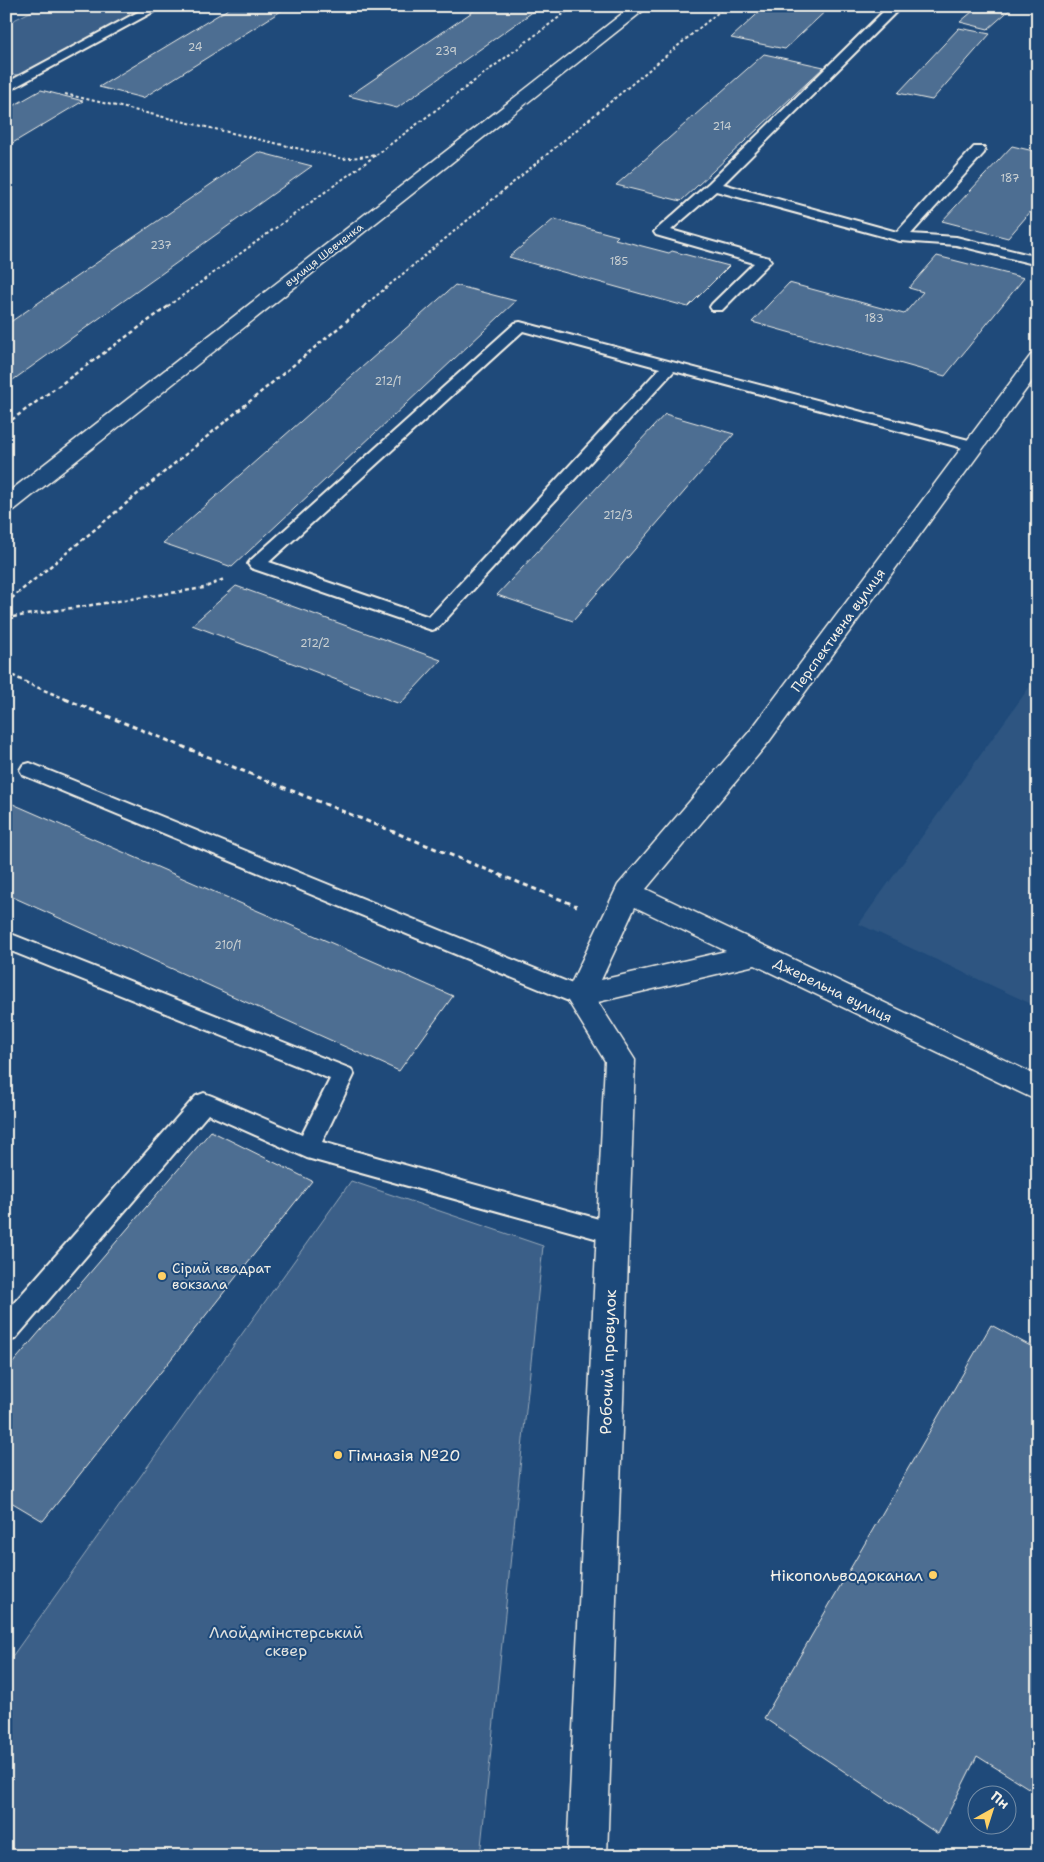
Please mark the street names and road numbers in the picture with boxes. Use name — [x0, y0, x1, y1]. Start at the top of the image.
street label: вулиця Шевченка — [282, 220, 366, 290]
street label: Перспективна вулиця — [787, 564, 889, 696]
street label: Джерельна вулиця — [771, 953, 895, 1027]
street label: Робочий провулок — [595, 1289, 621, 1435]

